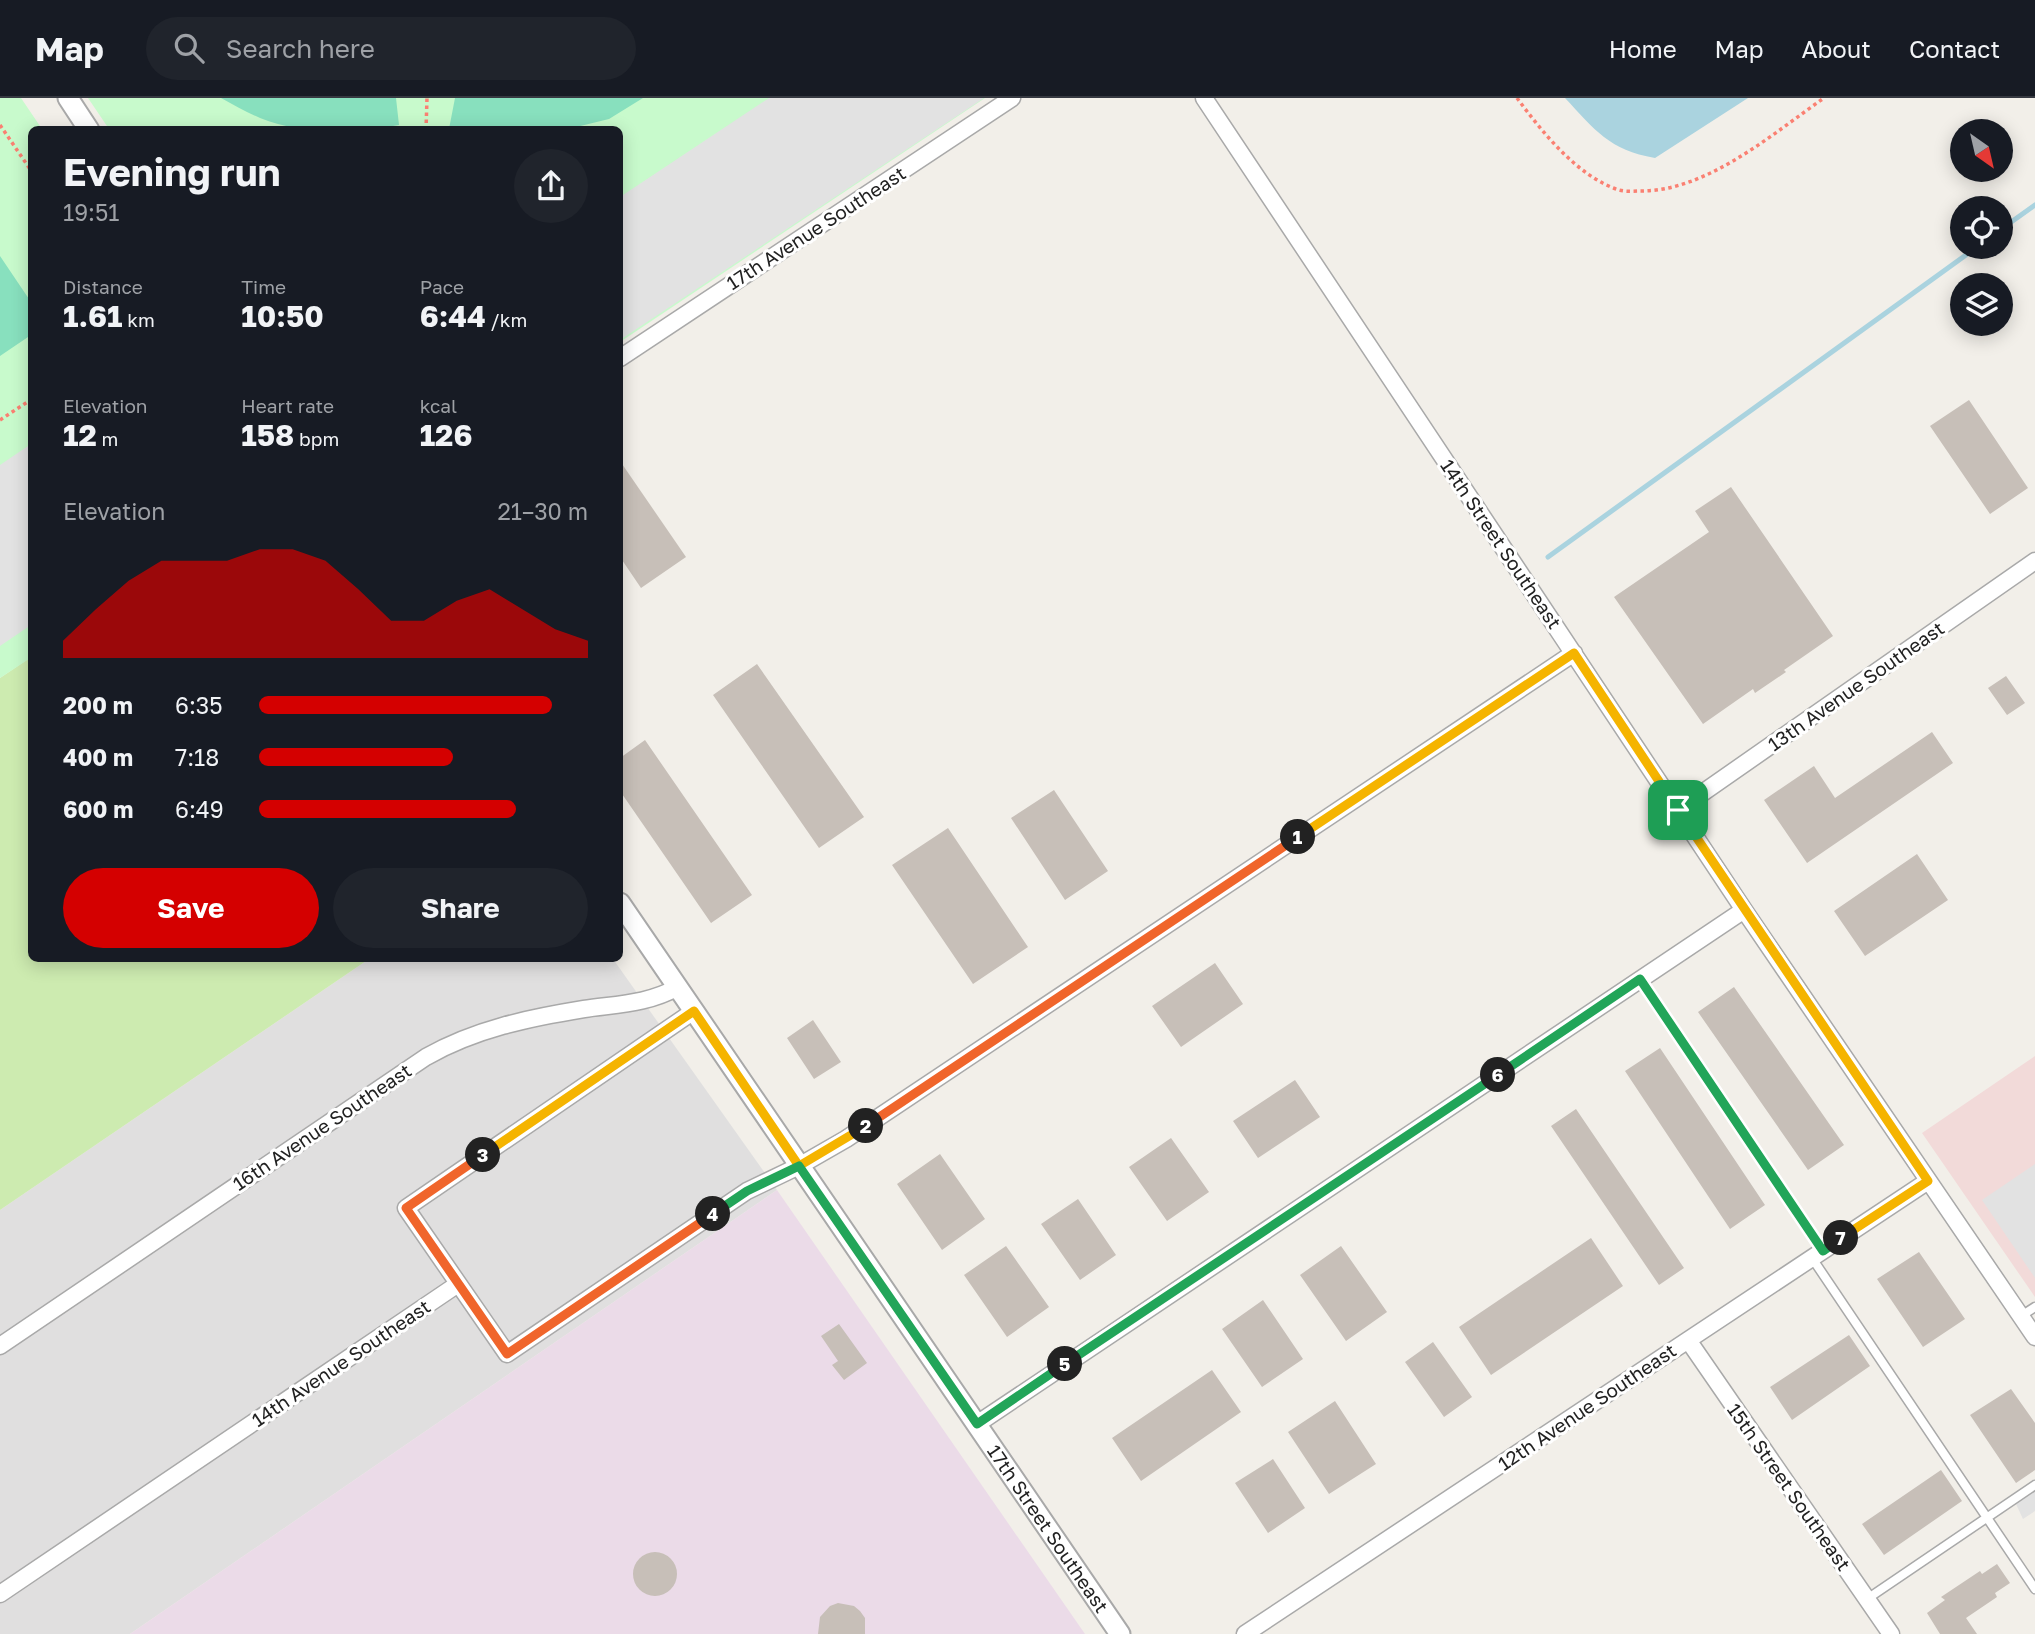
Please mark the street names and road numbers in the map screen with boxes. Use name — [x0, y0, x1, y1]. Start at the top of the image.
street label: 17th Avenue Southeast — [722, 161, 910, 294]
street label: 14th Street Southeast — [1436, 455, 1567, 633]
street label: 13th Avenue Southeast — [1763, 616, 1948, 755]
street label: 16th Avenue Southeast — [228, 1058, 415, 1195]
street label: 14th Avenue Southeast — [247, 1294, 434, 1431]
street label: 12th Avenue Southeast — [1493, 1338, 1680, 1475]
street label: 15th Street Southeast — [1723, 1399, 1856, 1575]
street label: 17th Street Southeast — [983, 1440, 1114, 1617]

